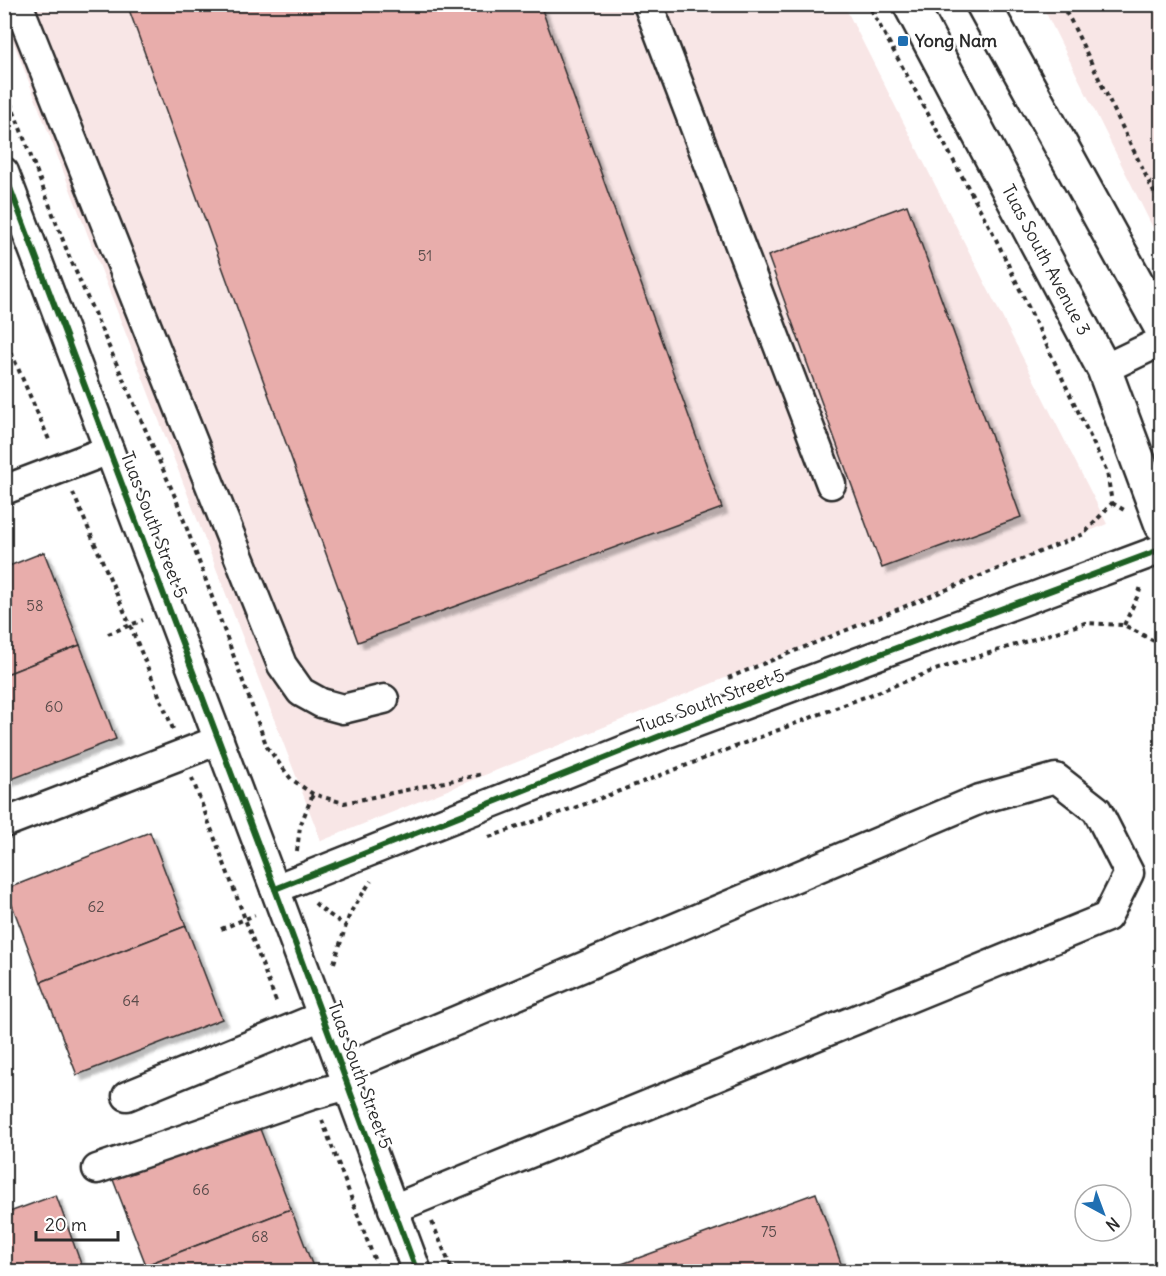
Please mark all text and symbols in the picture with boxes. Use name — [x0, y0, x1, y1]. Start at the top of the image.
place label: Yong Nam — [914, 29, 997, 52]
marker: Yong Nam — [896, 34, 910, 48]
street label: Tuas South Avenue 3 — [997, 180, 1096, 339]
house number: 51 — [418, 246, 432, 265]
street label: Tuas South Street 5 — [116, 448, 193, 601]
house number: 58 — [26, 596, 44, 615]
street label: Tuas South Street 5 — [634, 663, 788, 738]
house number: 60 — [45, 697, 63, 716]
house number: 62 — [88, 897, 104, 916]
house number: 64 — [122, 991, 140, 1010]
street label: Tuas South Street 5 — [323, 998, 398, 1152]
house number: 66 — [192, 1180, 210, 1199]
north arrow — [1073, 1183, 1133, 1243]
scale bar — [36, 1204, 118, 1242]
text: 20 m — [45, 1213, 87, 1236]
text: N — [1102, 1213, 1124, 1235]
house number: 75 — [761, 1222, 777, 1241]
house number: 68 — [251, 1227, 269, 1246]

